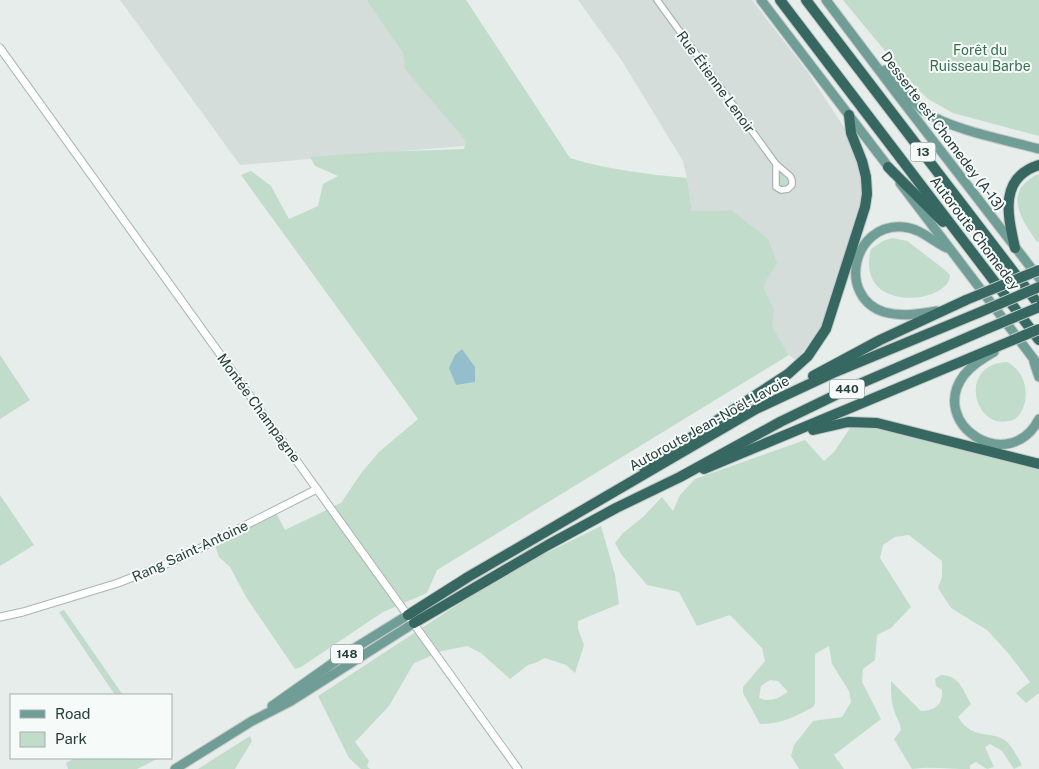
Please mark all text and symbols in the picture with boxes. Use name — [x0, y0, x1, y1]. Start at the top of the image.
street label: Rue Étienne Lenoir — [674, 27, 759, 136]
park label: Forêt du Ruisseau Barbe — [929, 42, 1031, 74]
street label: Desserte est Chomedey (A-13) — [878, 48, 1008, 214]
road number: 13 — [910, 142, 936, 162]
street label: Autoroute Chomedey — [927, 173, 1023, 293]
street label: Montée Champagne — [214, 350, 304, 466]
street label: Autoroute Jean-Noël-Lavoie — [626, 372, 792, 474]
road number: 440 — [830, 379, 864, 398]
street label: Rang Saint-Antoine — [129, 517, 251, 585]
road number: 148 — [331, 644, 363, 664]
legend — [10, 694, 172, 759]
text: Road — [55, 705, 91, 722]
text: Park — [55, 730, 87, 747]

